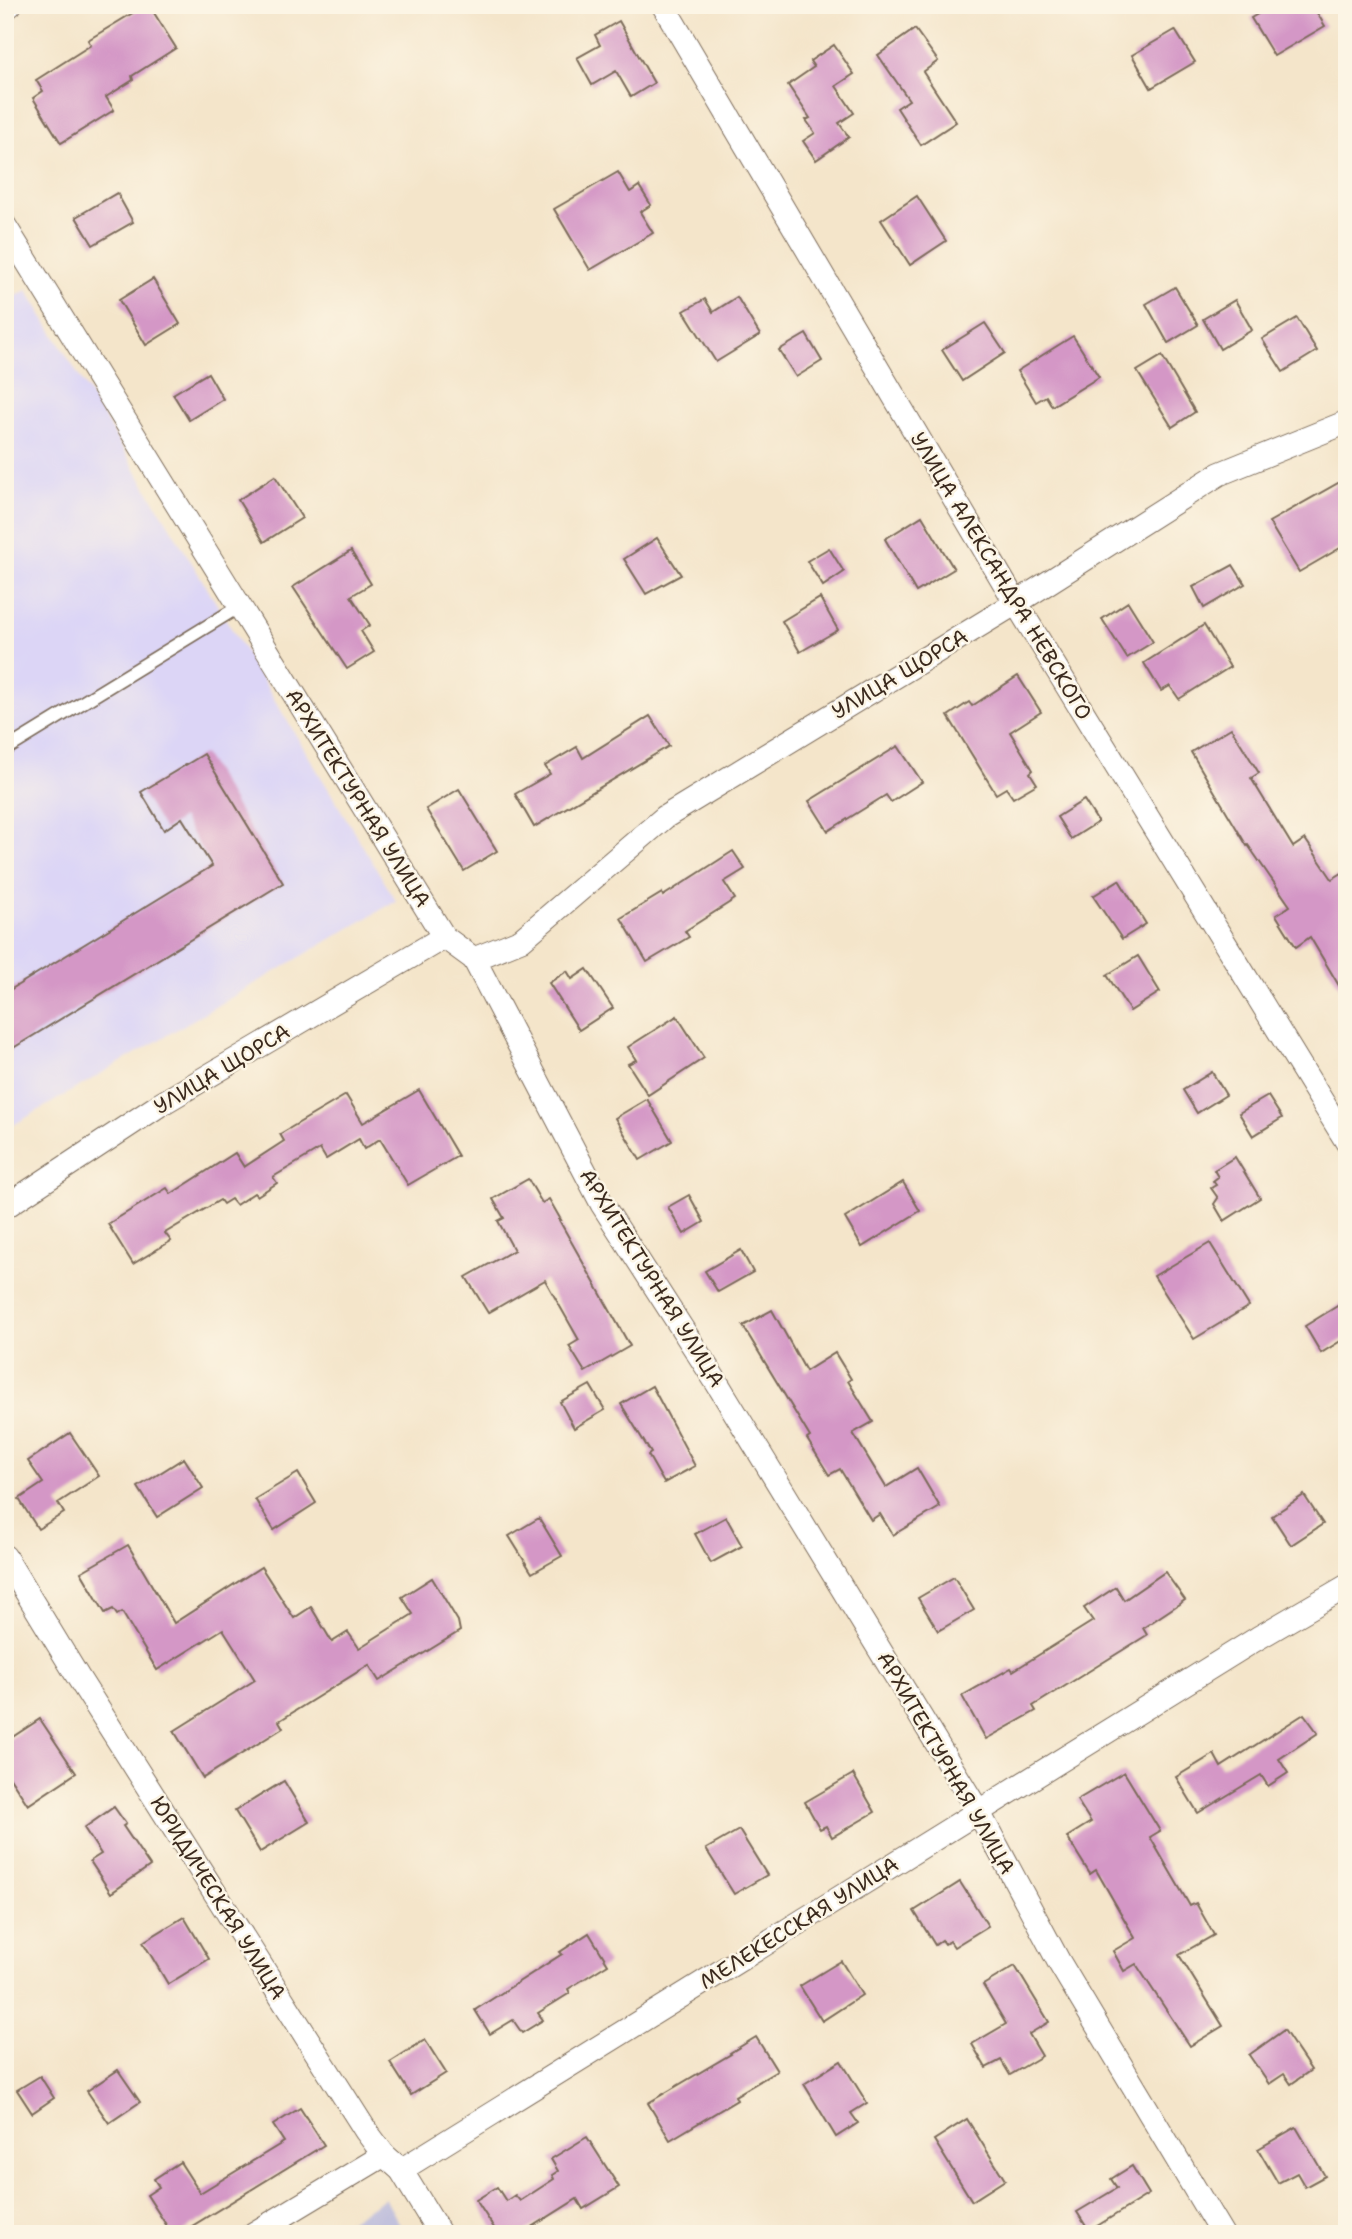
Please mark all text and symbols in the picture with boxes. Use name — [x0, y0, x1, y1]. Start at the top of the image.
street label: УЛИЦА АЛЕКСАНДРА НЕВСКОГО — [904, 427, 1098, 725]
street label: УЛИЦА ЩОРСА — [827, 622, 973, 726]
street label: АРХИТЕКТУРНАЯ УЛИЦА — [279, 683, 437, 913]
street label: УЛИЦА ЩОРСА — [149, 1017, 295, 1121]
street label: АРХИТЕКТУРНАЯ УЛИЦА — [573, 1163, 731, 1393]
street label: АРХИТЕКТУРНАЯ УЛИЦА — [871, 1647, 1021, 1879]
street label: ЮРИДИЧЕСКАЯ УЛИЦА — [144, 1791, 292, 2005]
street label: МЕЛЕКЕССКАЯ УЛИЦА — [694, 1850, 904, 1996]

